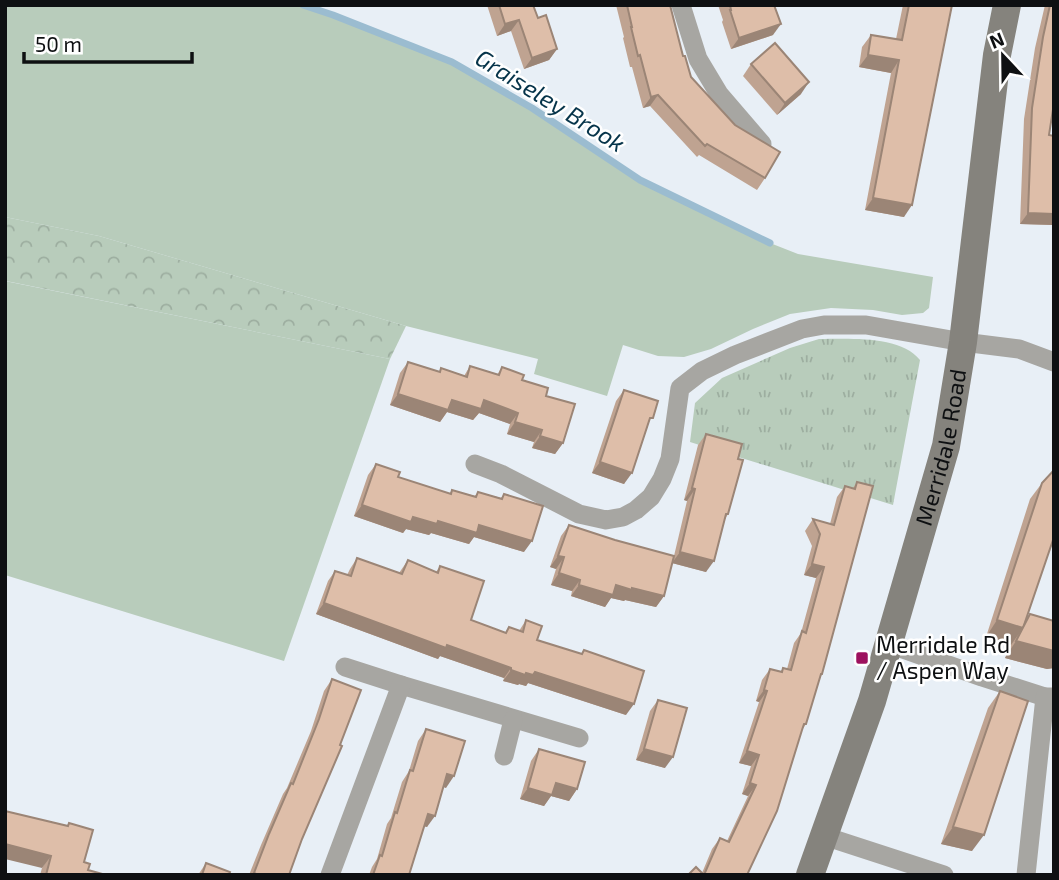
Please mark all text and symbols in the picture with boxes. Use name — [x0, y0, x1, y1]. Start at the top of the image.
scale bar — [24, 21, 192, 65]
north arrow — [968, 21, 1038, 91]
text: N — [986, 27, 1007, 53]
text: 50 m — [35, 31, 82, 56]
water label: Graiseley Brook — [471, 42, 631, 157]
street label: Merridale Road — [909, 367, 971, 529]
place label: Merridale Rd / Aspen Way — [876, 630, 1010, 684]
marker: Merridale Rd / Aspen Way — [854, 650, 870, 666]

